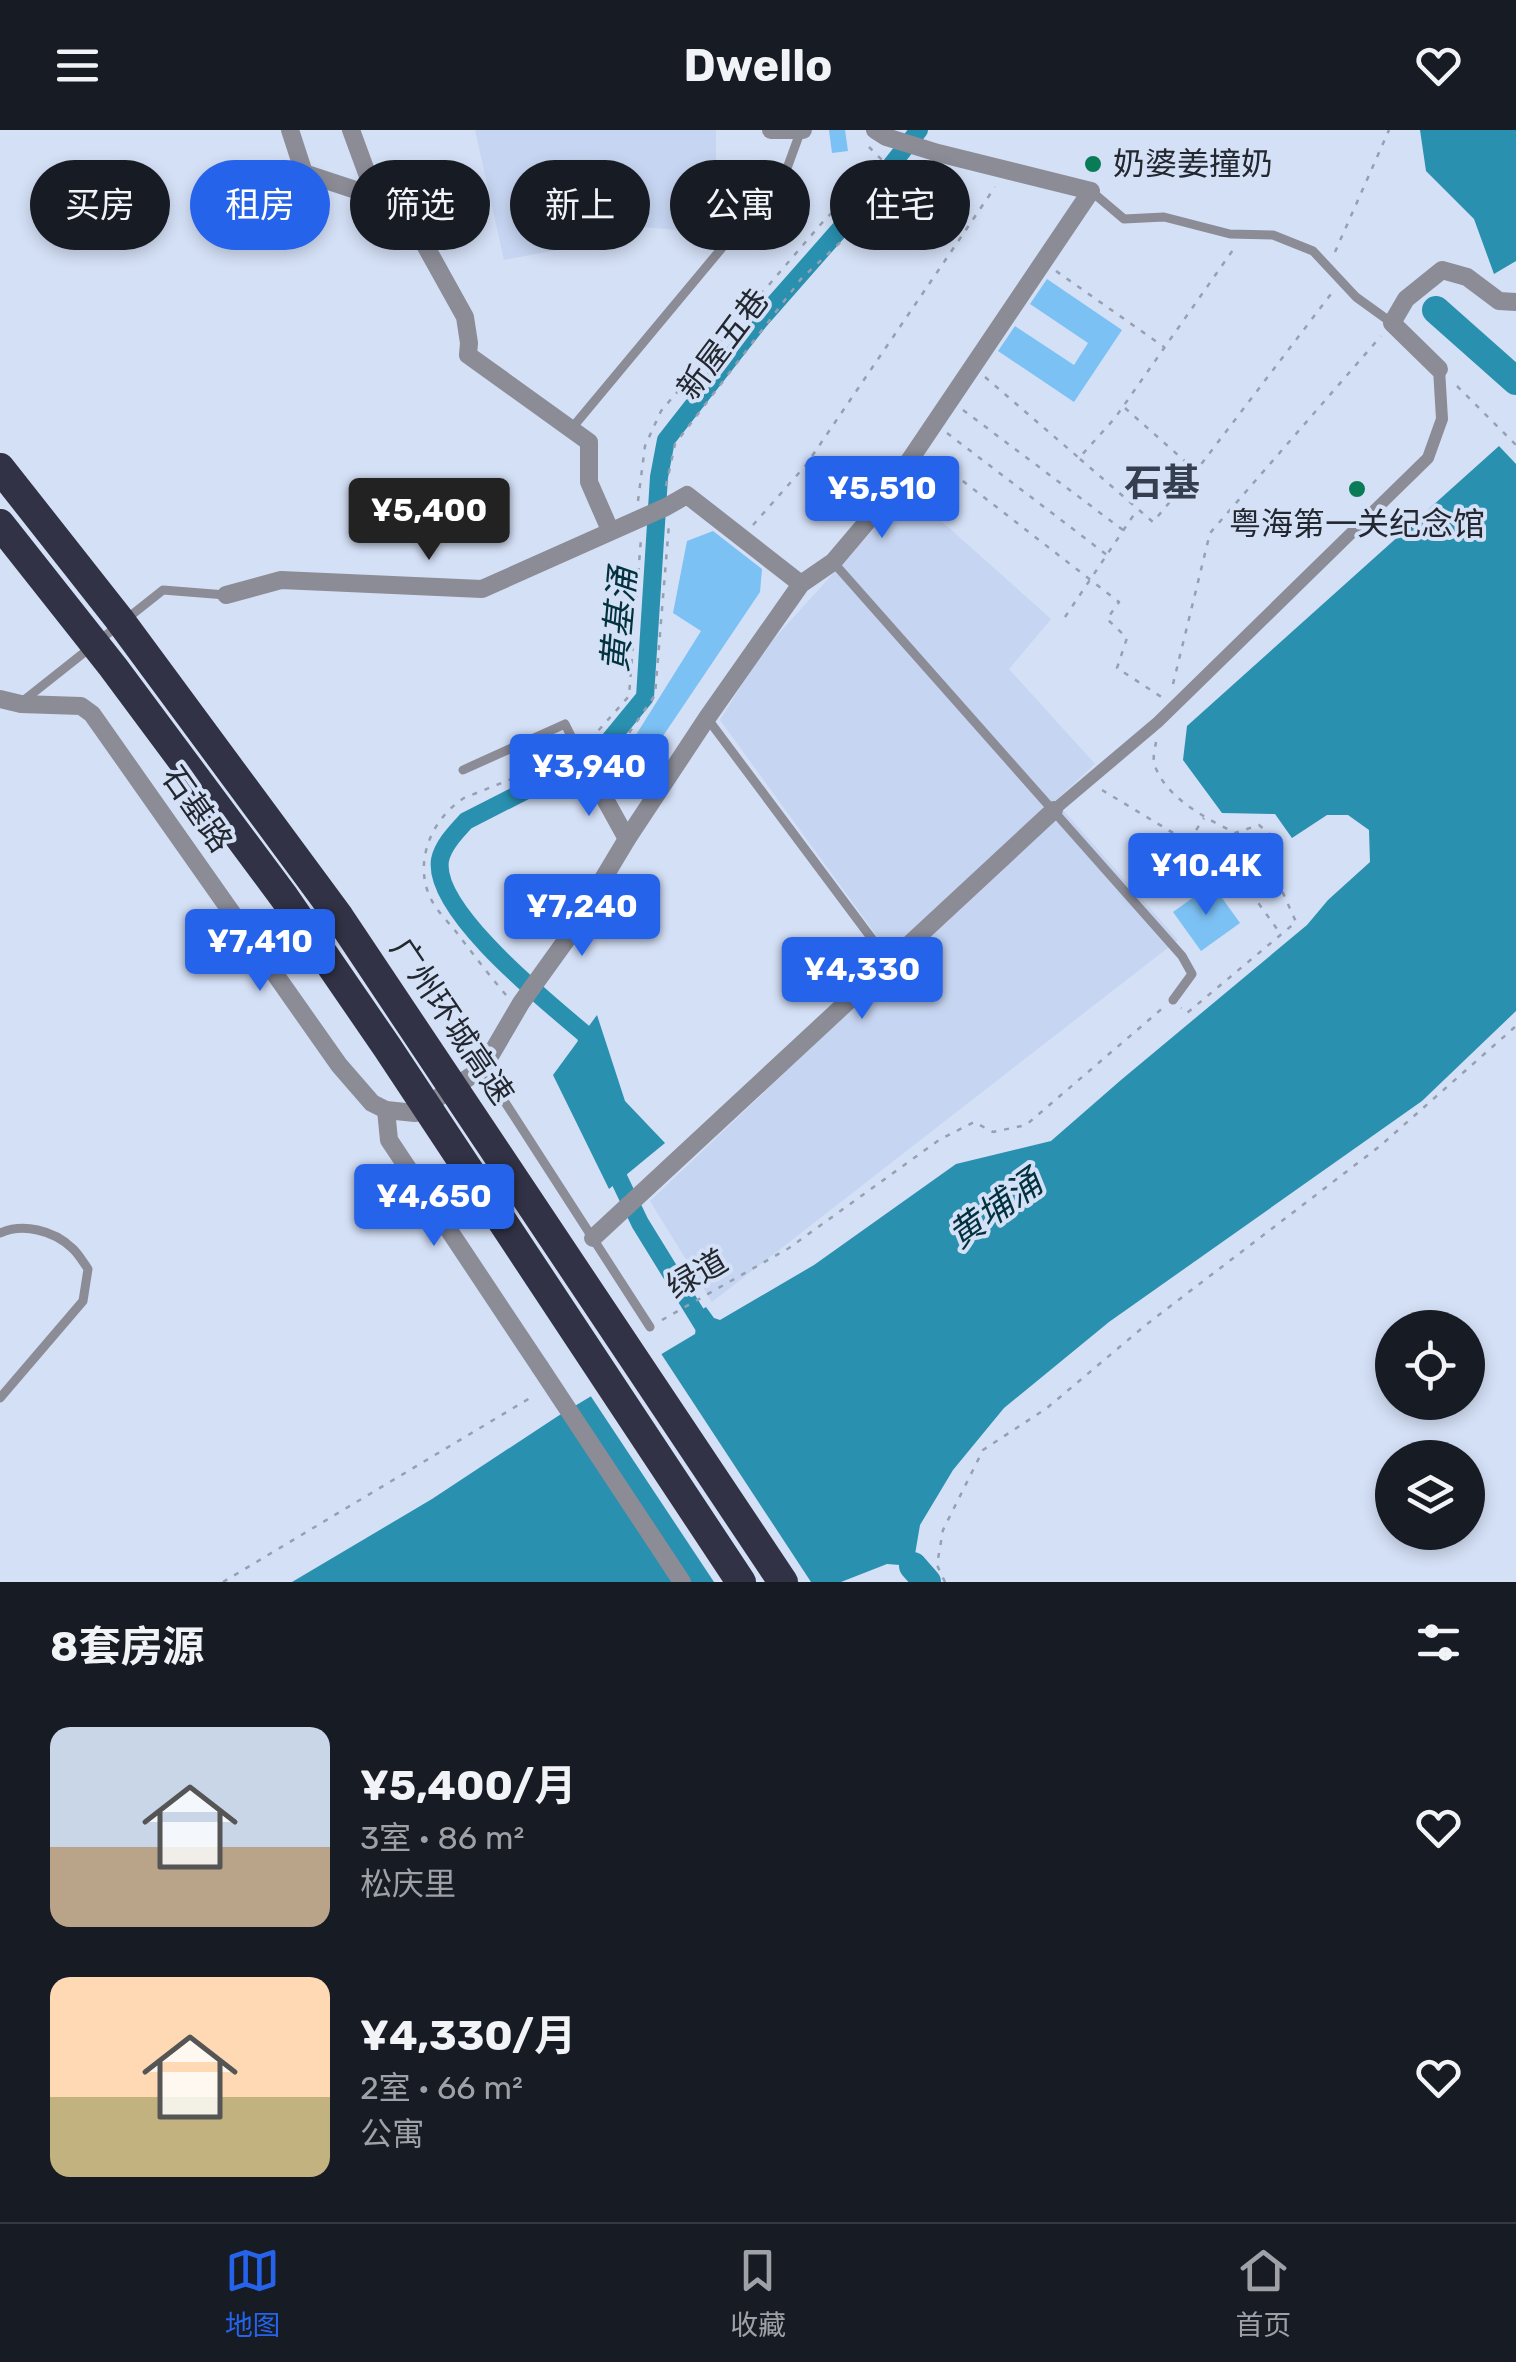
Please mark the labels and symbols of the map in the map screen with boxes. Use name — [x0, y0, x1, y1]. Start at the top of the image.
place label: 奶婆姜撞奶 — [1113, 145, 1273, 183]
marker: 奶婆姜撞奶 — [1082, 153, 1104, 175]
street label: 新屋五巷 — [669, 281, 777, 407]
pin: ¥5,510 — [801, 456, 963, 541]
district label: 石基 — [1124, 460, 1200, 506]
pin: ¥5,400 — [348, 478, 510, 563]
marker: 粤海第一关纪念馆 — [1346, 478, 1368, 500]
place label: 粤海第一关纪念馆 — [1229, 505, 1485, 543]
water label: 黄基涌 — [594, 562, 645, 674]
pin: ¥3,940 — [508, 734, 670, 819]
street label: 石基路 — [154, 759, 240, 859]
pin: ¥10.4K — [1125, 833, 1287, 918]
pin: ¥7,240 — [501, 874, 663, 959]
pin: ¥7,410 — [179, 909, 341, 994]
street label: 广州环城高速 — [383, 931, 521, 1111]
pin: ¥4,330 — [781, 937, 943, 1022]
water label: 黄埔涌 — [940, 1159, 1053, 1257]
pin: ¥4,650 — [353, 1164, 515, 1249]
street label: 绿道 — [660, 1242, 734, 1306]

